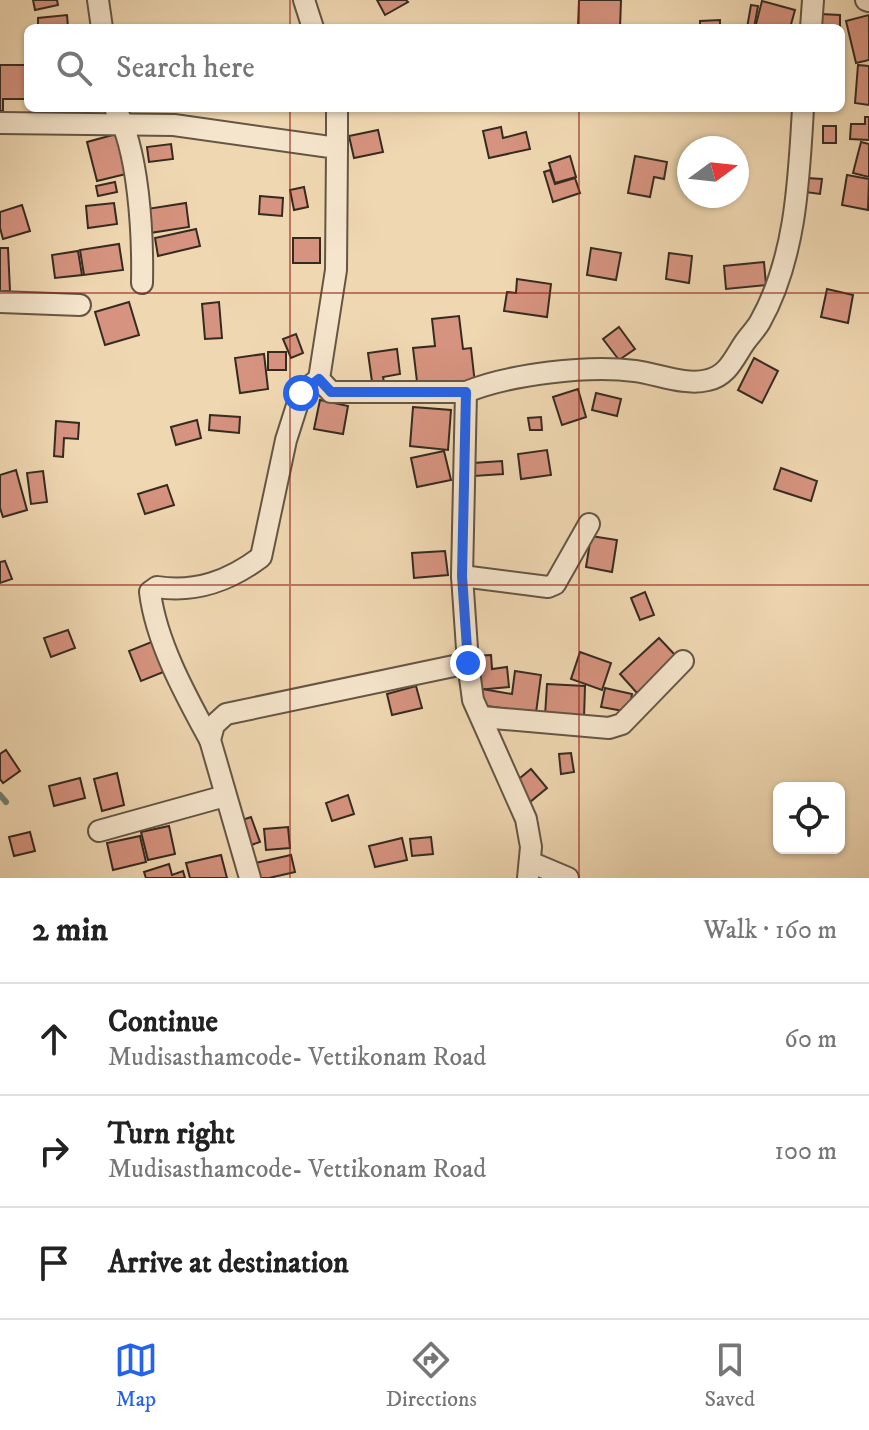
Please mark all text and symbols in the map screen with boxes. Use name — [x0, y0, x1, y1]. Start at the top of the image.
search box — [24, 24, 845, 112]
icon: search — [52, 46, 96, 90]
text: Search here — [116, 50, 255, 87]
north arrow — [677, 136, 749, 208]
route start — [283, 375, 319, 411]
route end — [450, 645, 486, 681]
map controls — [773, 782, 845, 854]
button: locate — [773, 782, 845, 854]
text: 2 min — [32, 909, 108, 951]
text: Walk · 160 m — [704, 914, 837, 947]
text: Continue — [108, 1004, 218, 1041]
icon: ahead — [32, 1017, 76, 1061]
text: 60 m — [784, 1023, 837, 1056]
text: Mudisasthamcode- Vettikonam Road — [108, 1041, 486, 1074]
text: Turn right — [108, 1116, 235, 1153]
icon: right — [32, 1129, 76, 1173]
text: 100 m — [774, 1135, 837, 1168]
text: Mudisasthamcode- Vettikonam Road — [108, 1153, 486, 1186]
icon: arrive — [32, 1241, 76, 1285]
text: Arrive at destination — [108, 1245, 349, 1282]
tab: Map — [114, 1338, 158, 1413]
tab: Directions — [386, 1338, 477, 1413]
tab: Saved — [705, 1338, 755, 1413]

